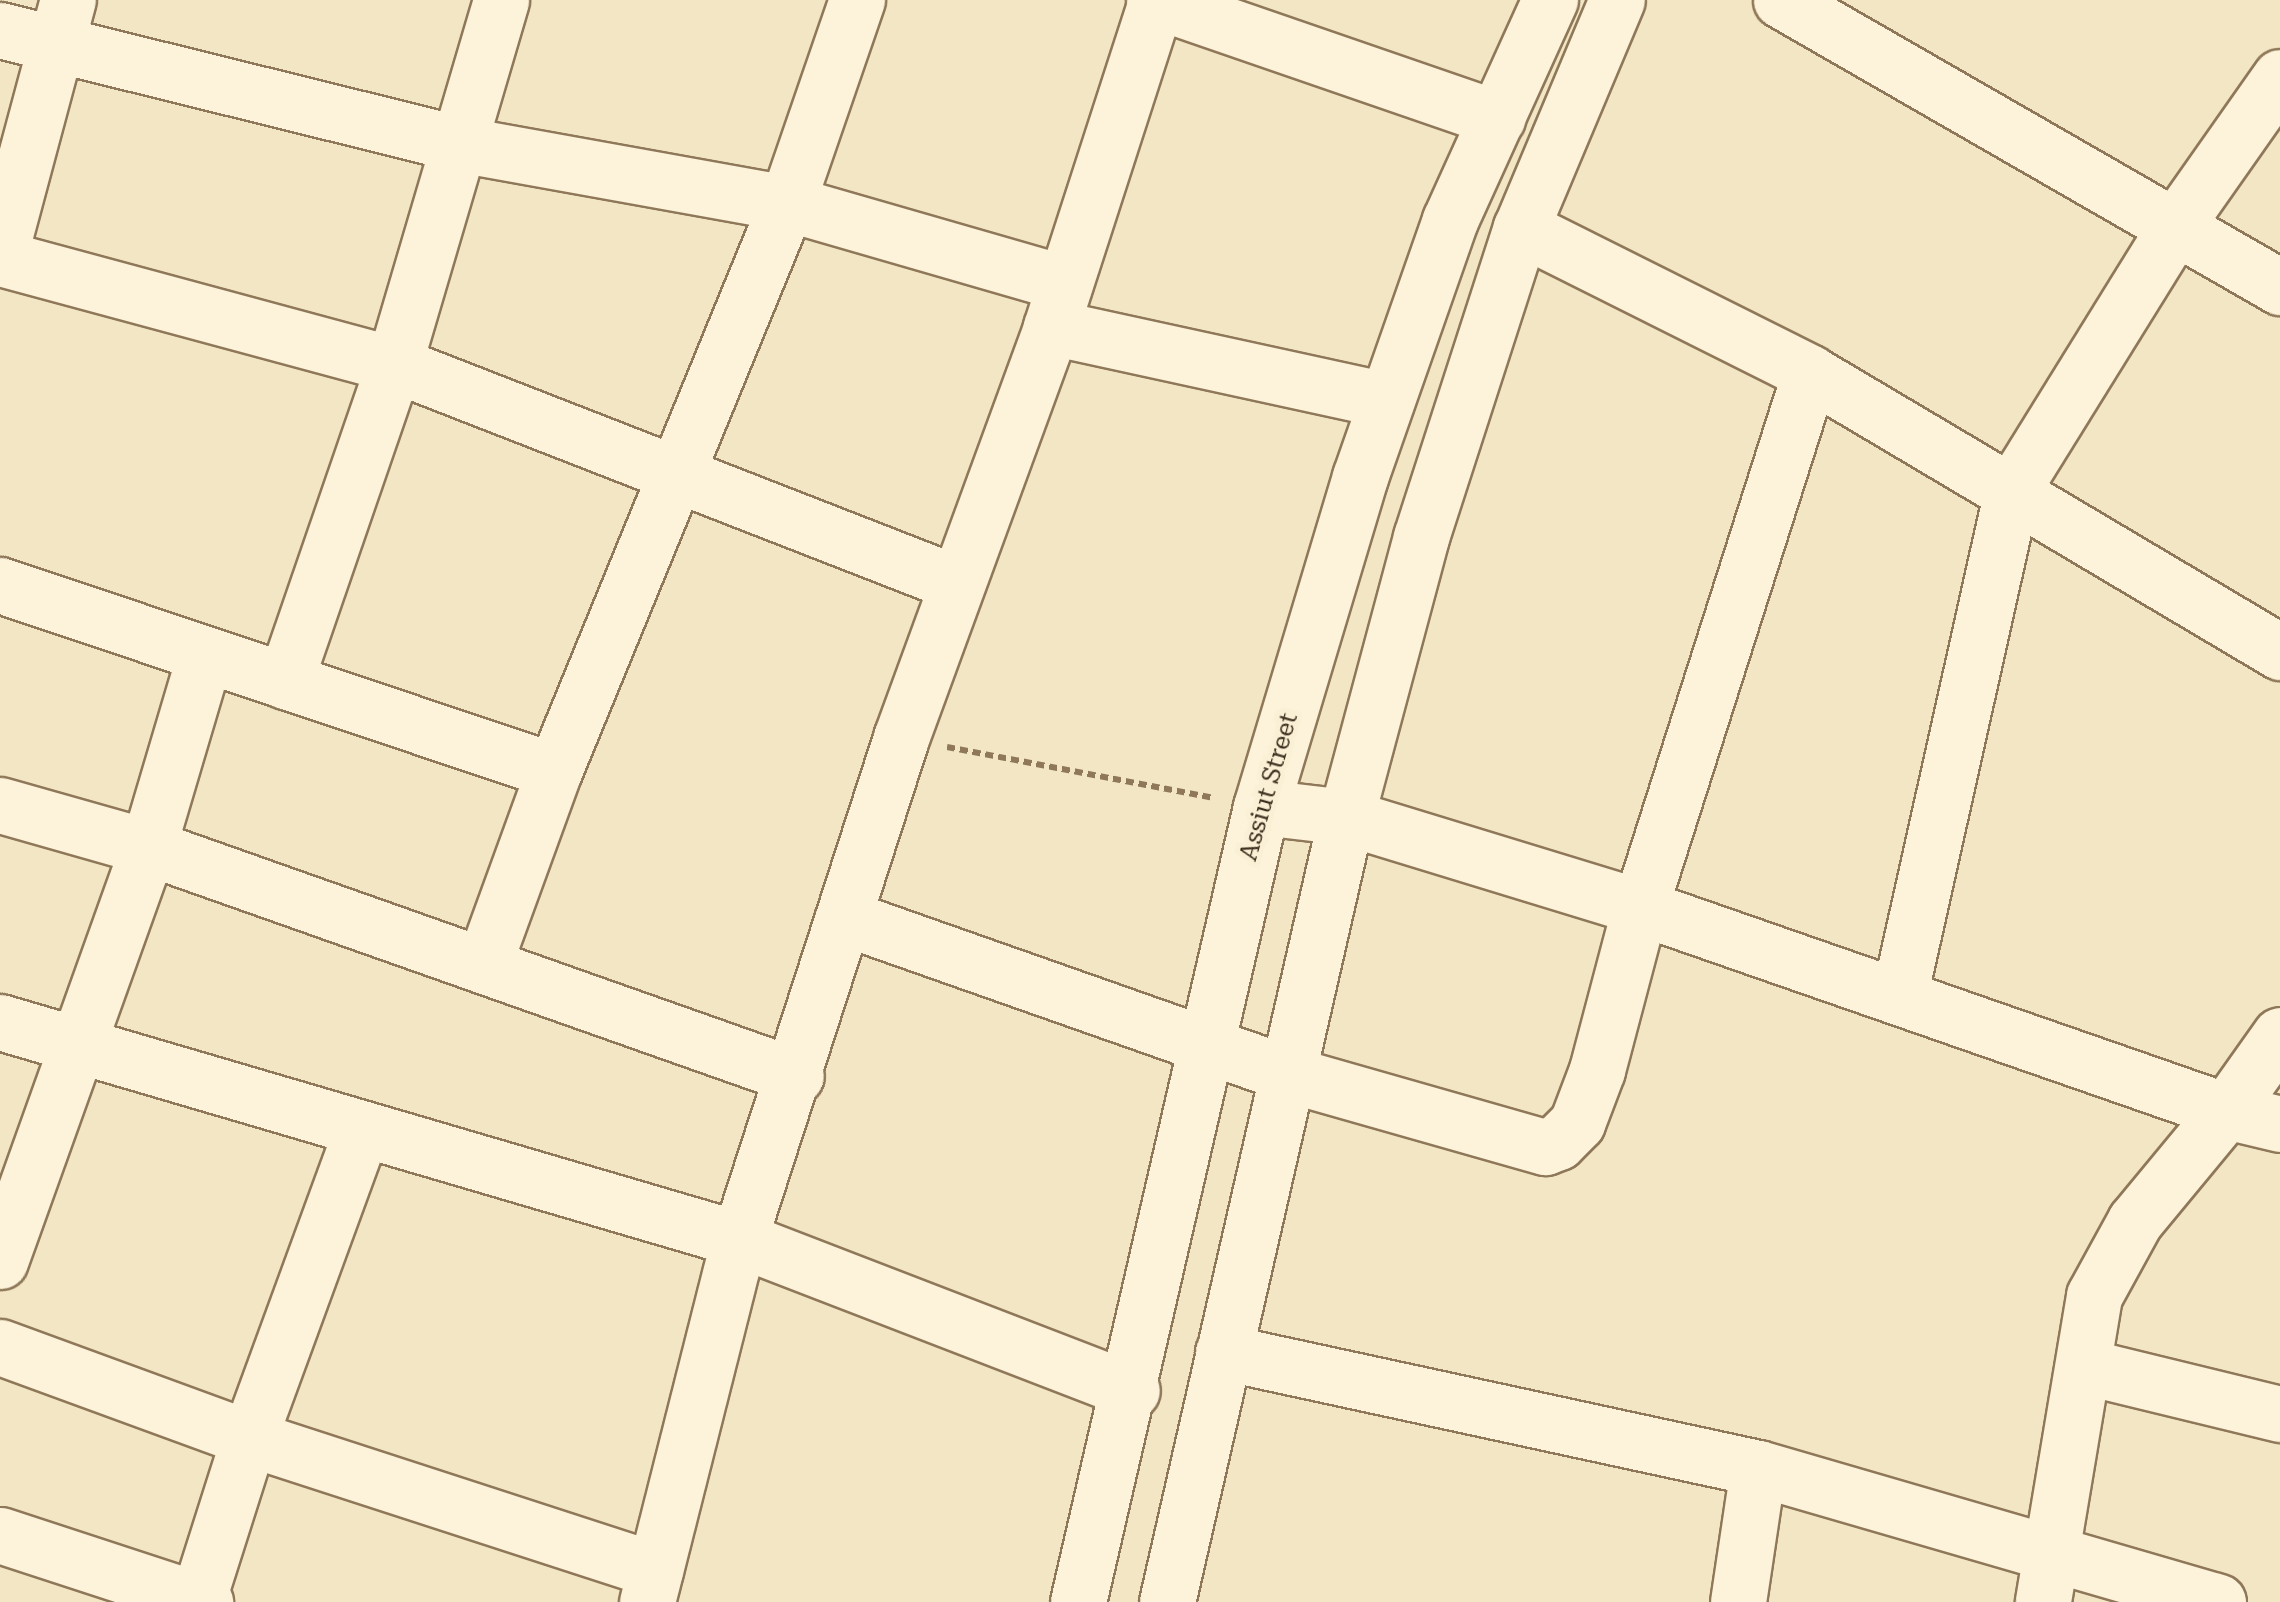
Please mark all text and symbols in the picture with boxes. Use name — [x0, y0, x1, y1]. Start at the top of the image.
street label: Assiut Street — [1234, 710, 1304, 864]

